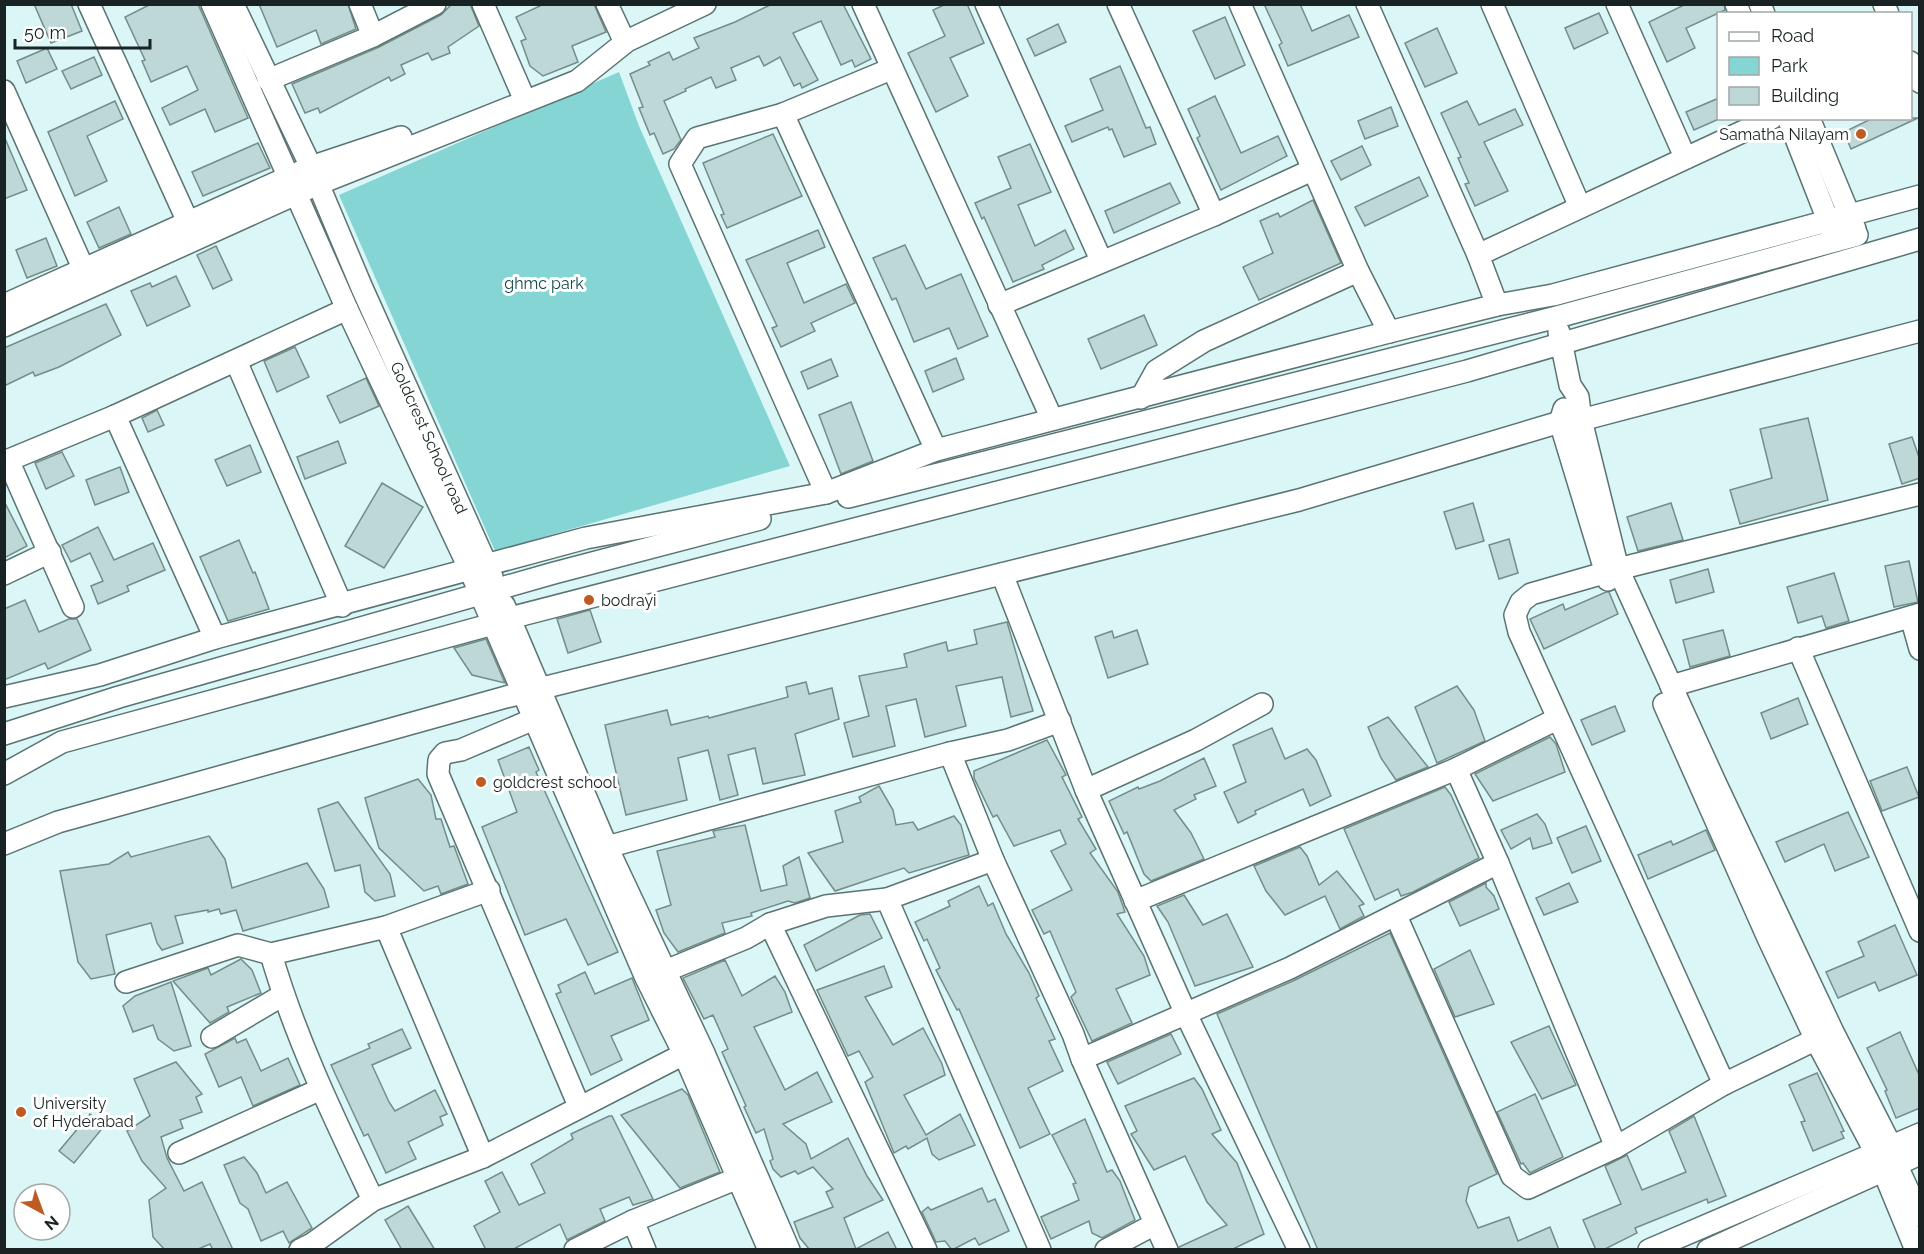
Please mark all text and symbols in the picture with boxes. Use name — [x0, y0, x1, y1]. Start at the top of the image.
scale bar — [15, 12, 150, 50]
legend — [1717, 12, 1912, 120]
text: 50 m — [24, 22, 66, 43]
text: Road — [1771, 25, 1814, 46]
text: Park — [1771, 55, 1808, 76]
text: Building — [1771, 85, 1839, 106]
place label: Samatha Nilayam — [1719, 125, 1849, 144]
marker: Samatha Nilayam — [1854, 127, 1868, 141]
park label: ghmc park — [504, 274, 584, 293]
street label: Goldcrest School road — [387, 359, 472, 517]
place label: bodrayi — [601, 591, 657, 610]
marker: bodrayi — [582, 593, 596, 607]
place label: goldcrest school — [493, 773, 617, 792]
marker: goldcrest school — [474, 775, 488, 789]
place label: University of Hyderabad — [33, 1094, 134, 1131]
marker: University of Hyderabad — [14, 1105, 28, 1119]
north arrow — [12, 1182, 72, 1242]
text: N — [41, 1212, 62, 1234]

